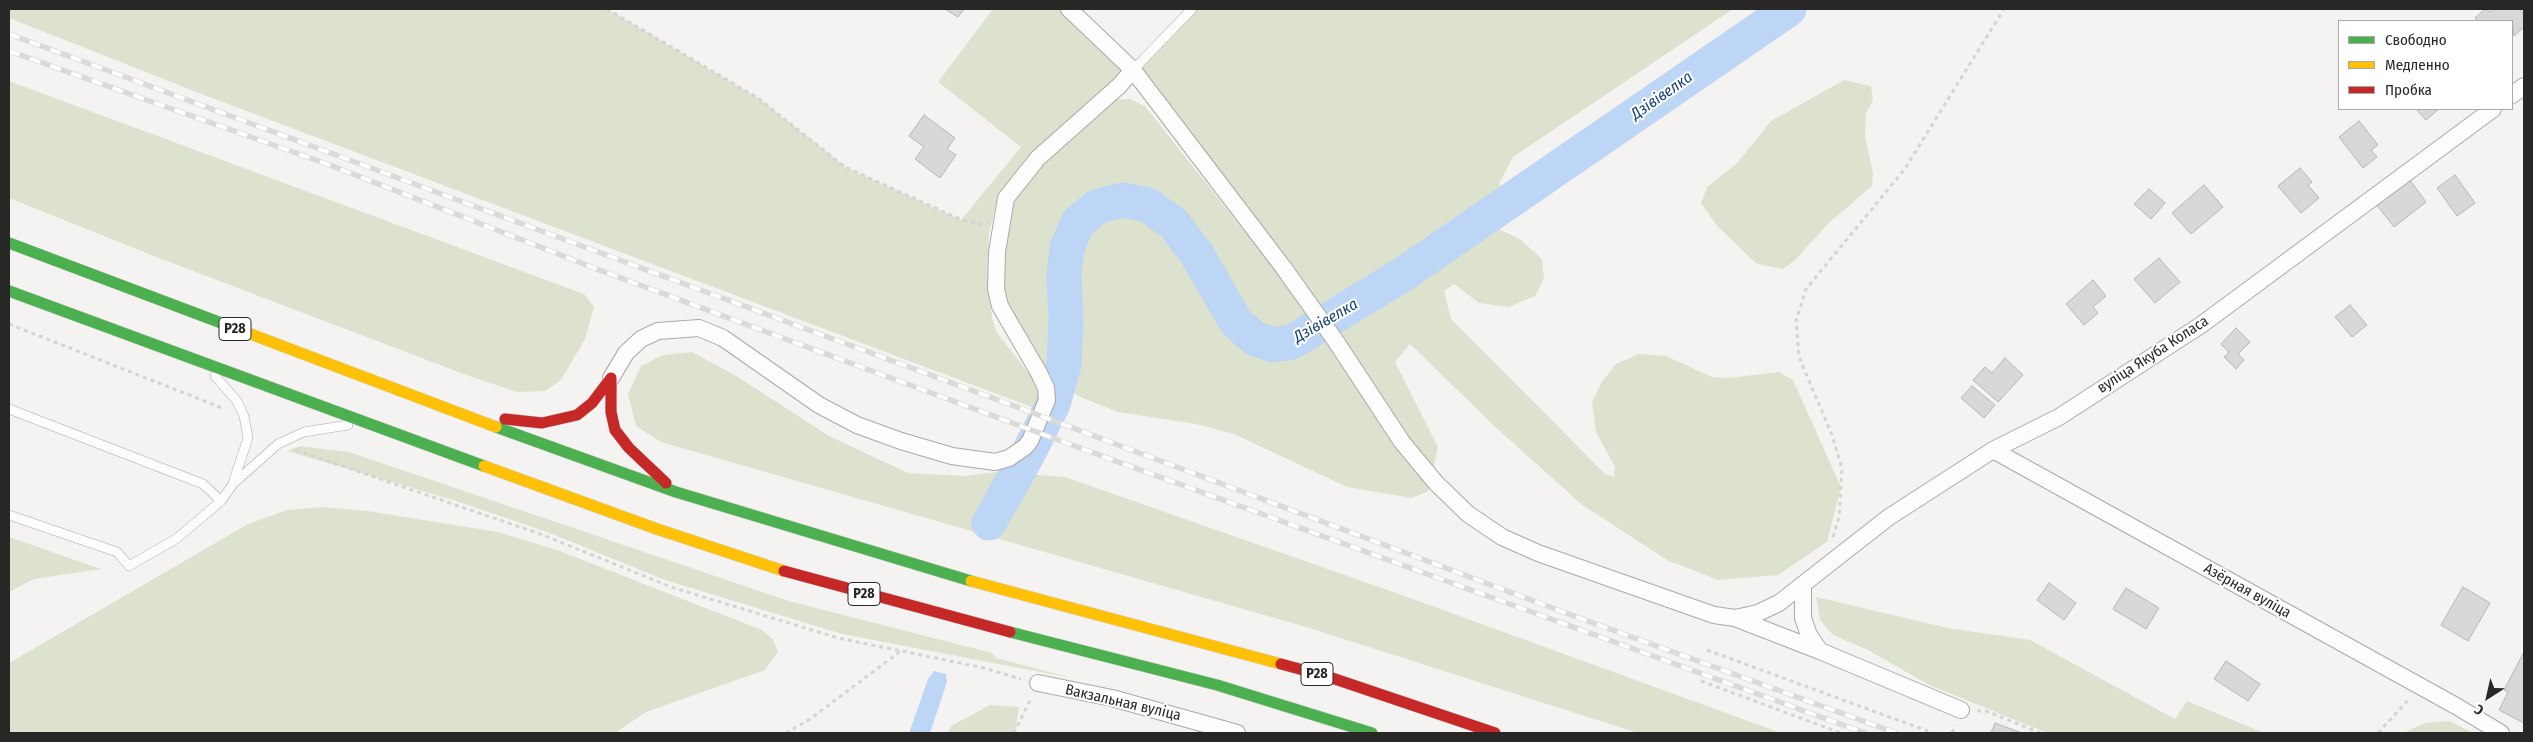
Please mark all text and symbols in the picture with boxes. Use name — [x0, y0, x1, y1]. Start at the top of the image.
legend — [2338, 20, 2513, 110]
text: Свободно — [2385, 31, 2447, 49]
text: Медленно — [2385, 56, 2450, 74]
water label: Дзівівелка — [1627, 68, 1697, 124]
text: Пробка — [2385, 81, 2432, 99]
water label: Дзівівелка — [1290, 295, 1362, 347]
street label: вуліца Якуба Коласа — [2094, 312, 2212, 398]
road number: Р28 — [219, 318, 251, 340]
street label: Азёрная вуліца — [2200, 560, 2294, 622]
road number: Р28 — [848, 582, 880, 606]
road number: Р28 — [1301, 662, 1333, 686]
north arrow — [2463, 672, 2513, 722]
street label: Вакзальная вуліца — [1063, 681, 1183, 725]
text: С — [2471, 701, 2487, 719]

